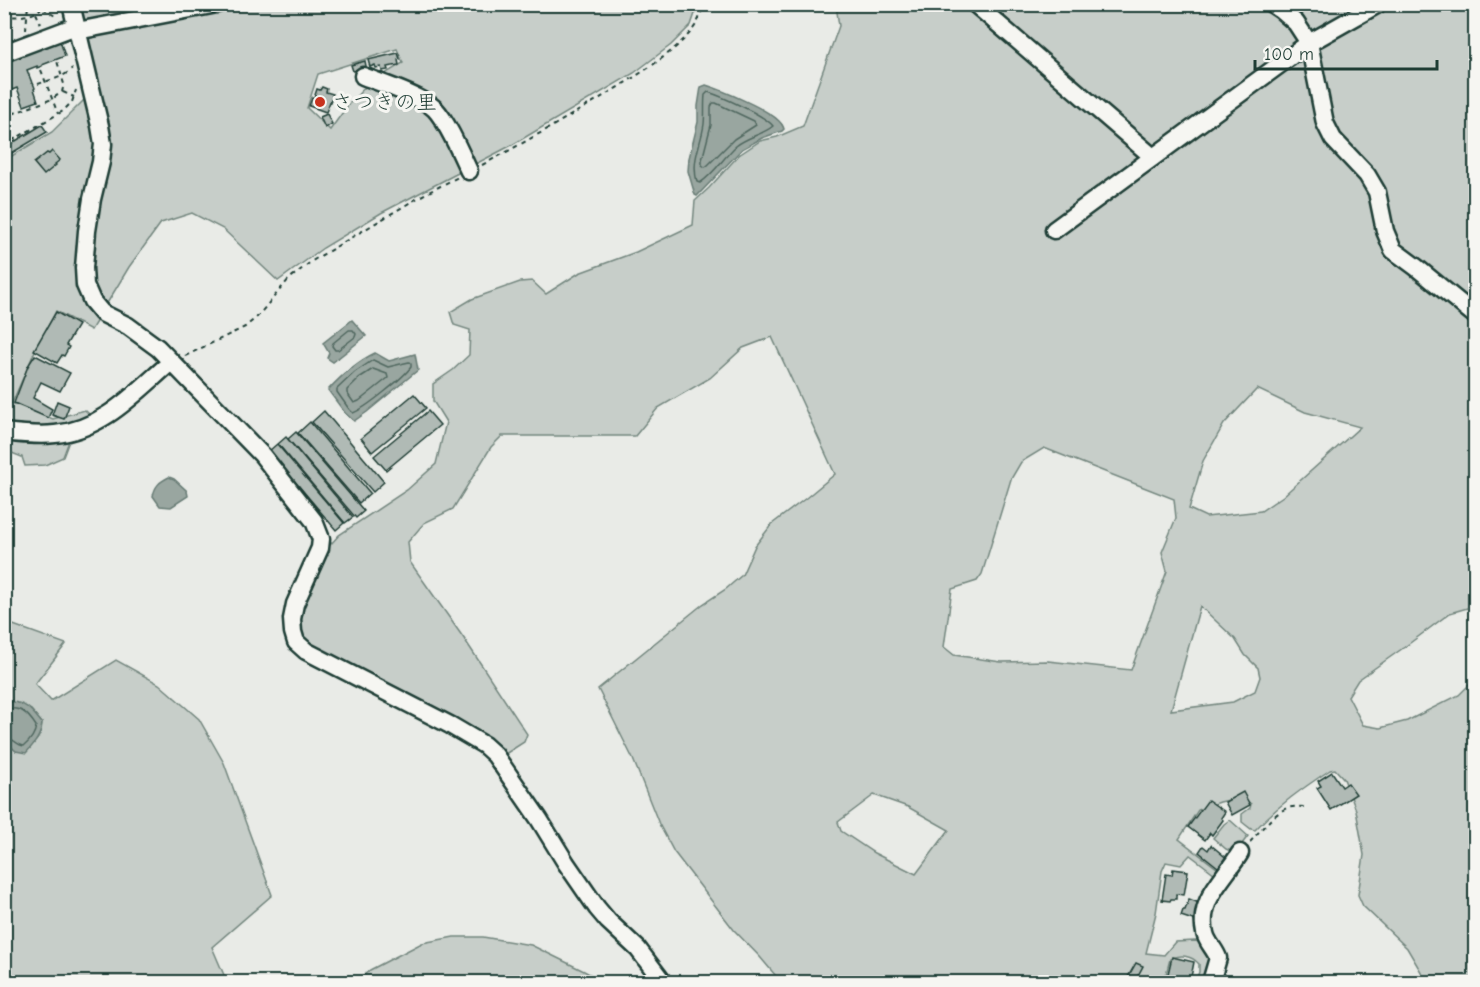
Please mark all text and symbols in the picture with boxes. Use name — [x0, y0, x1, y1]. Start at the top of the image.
scale bar — [1255, 33, 1436, 71]
text: 100 m — [1264, 44, 1314, 65]
place label: さつきの里 — [332, 90, 437, 114]
marker: さつきの里 — [313, 95, 327, 109]

